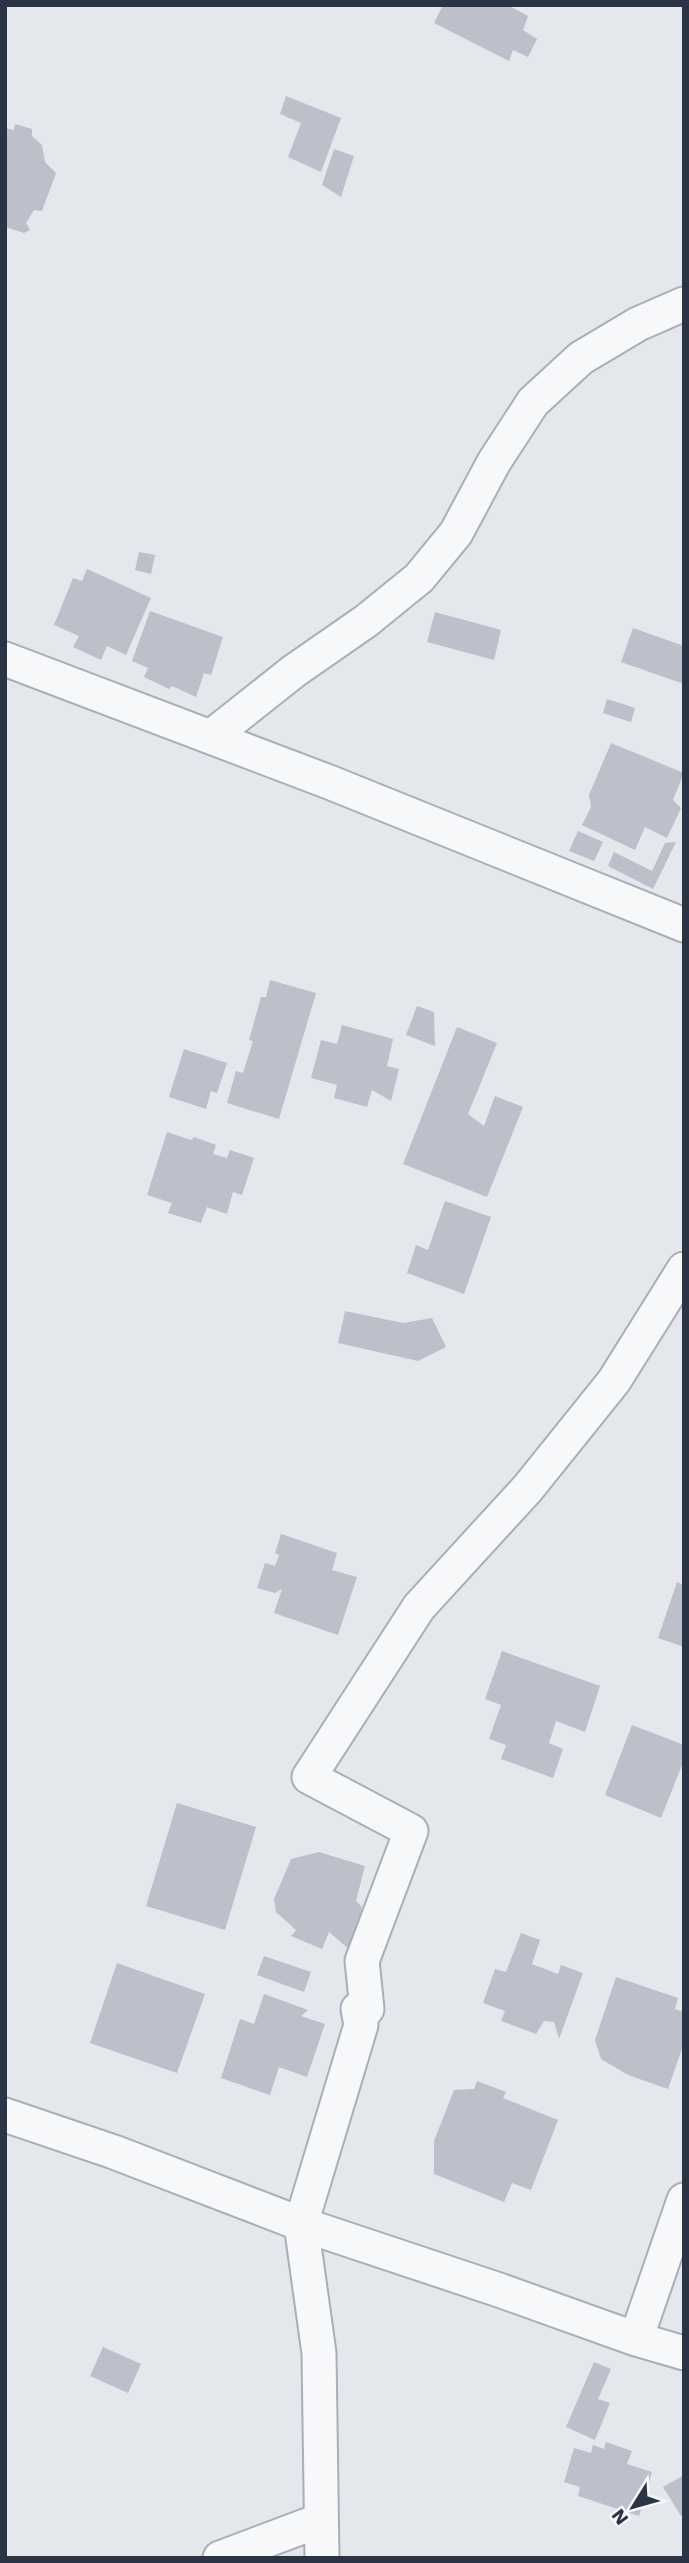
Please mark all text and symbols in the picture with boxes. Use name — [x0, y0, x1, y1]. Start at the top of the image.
north arrow — [598, 2472, 668, 2542]
text: N — [606, 2504, 633, 2529]

